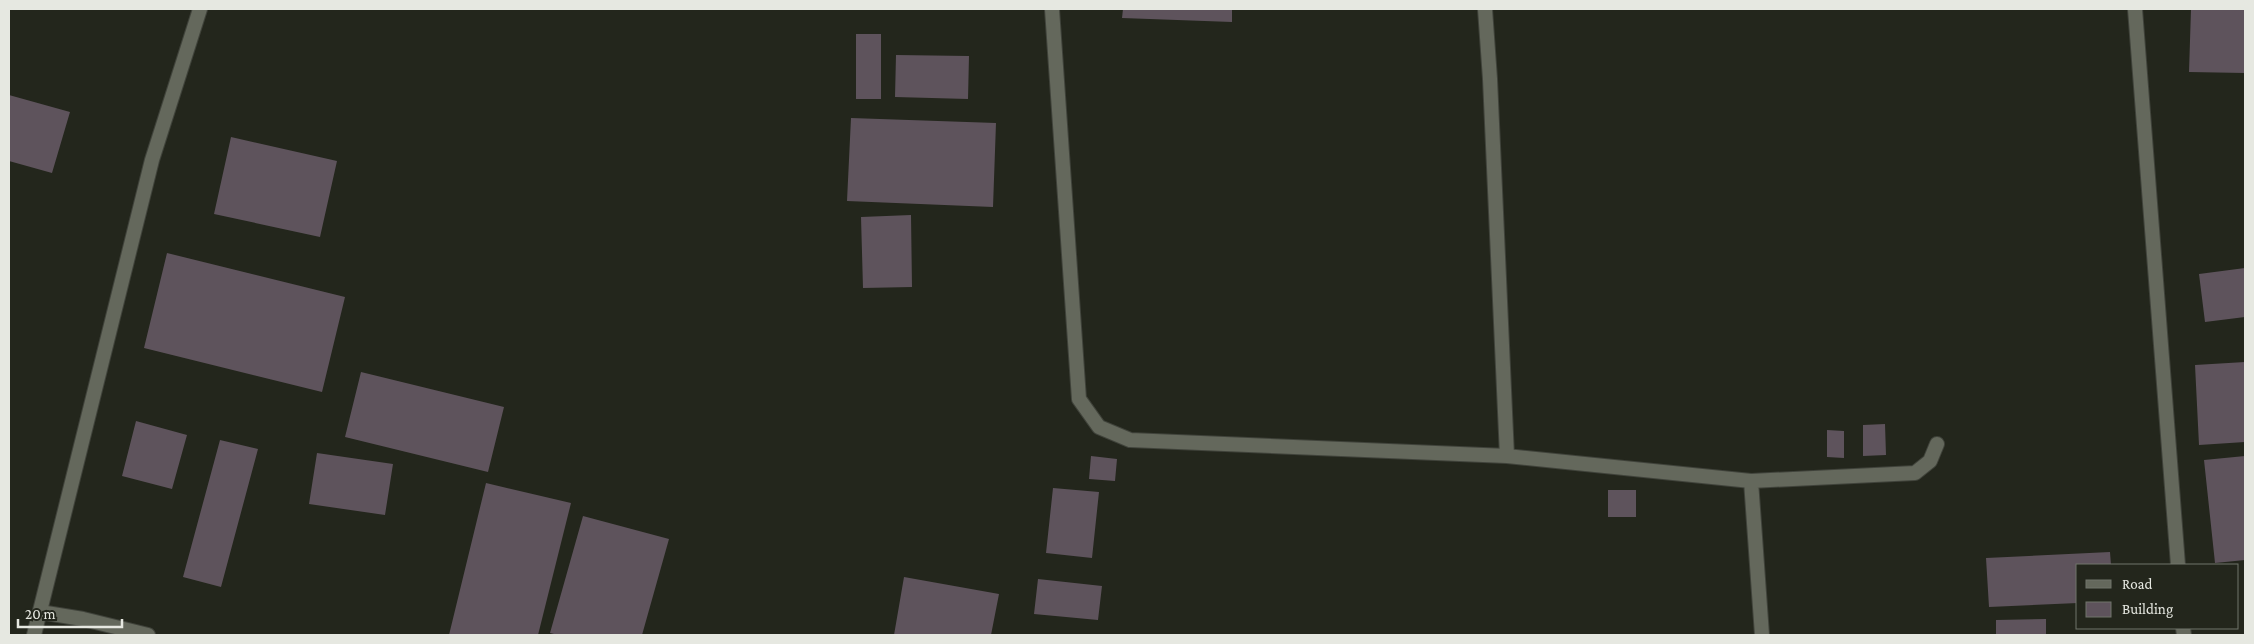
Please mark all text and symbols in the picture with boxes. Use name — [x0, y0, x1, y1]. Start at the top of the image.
legend — [2076, 564, 2239, 629]
text: Road — [2122, 576, 2153, 592]
scale bar — [18, 596, 121, 628]
text: Building — [2122, 601, 2173, 618]
text: 20 m — [25, 606, 56, 622]

